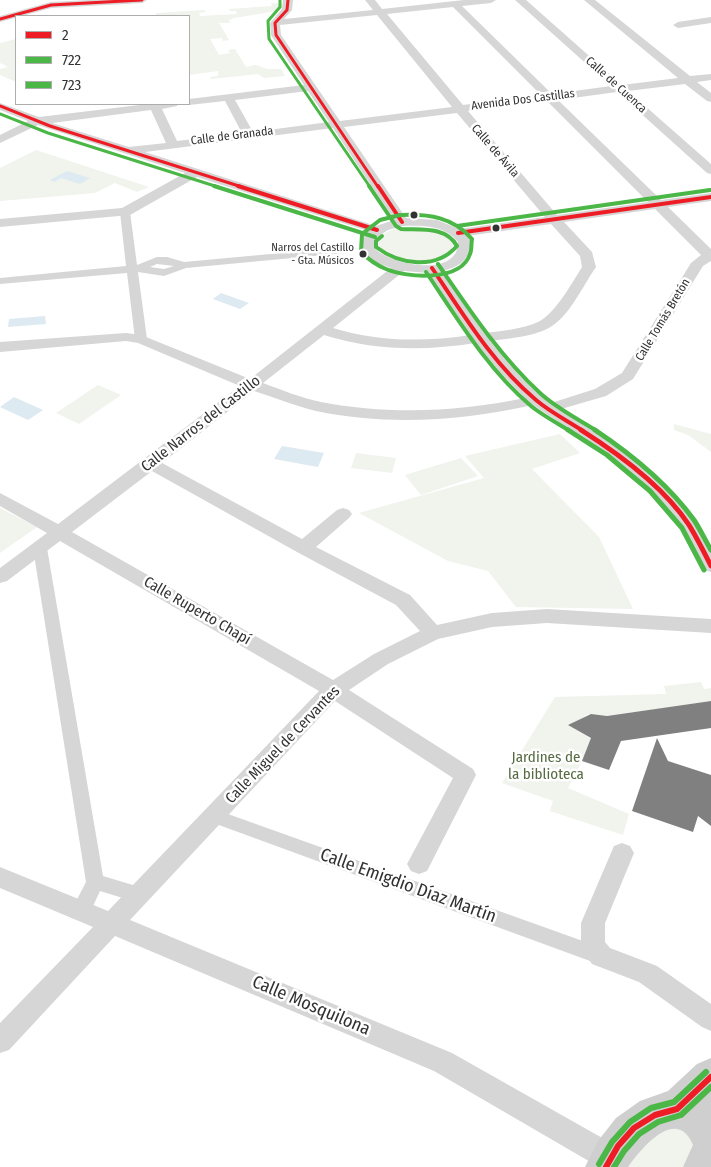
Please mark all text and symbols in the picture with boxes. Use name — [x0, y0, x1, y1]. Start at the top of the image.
legend — [15, 15, 190, 105]
text: 2 — [62, 26, 69, 44]
text: 722 — [62, 51, 81, 69]
street label: Calle de Cuenca — [582, 54, 650, 116]
text: 723 — [62, 76, 81, 94]
street label: Avenida Dos Castillas — [470, 86, 576, 114]
street label: Calle de Ávila — [468, 122, 522, 180]
street label: Calle de Granada — [190, 124, 274, 148]
unlabelled marker — [409, 210, 419, 220]
unlabelled marker — [491, 223, 501, 233]
place label: Narros del Castillo - Gta. Músicos — [271, 241, 354, 267]
marker: Narros del Castillo - Gta. Músicos — [358, 249, 368, 259]
street label: Calle Tomás Bretón — [633, 276, 693, 364]
street label: Calle Narros del Castillo — [138, 372, 264, 476]
street label: Calle Ruperto Chapí — [140, 573, 254, 649]
street label: Calle Miguel de Cervantes — [222, 682, 344, 808]
park label: Jardines de la biblioteca — [508, 749, 584, 784]
street label: Calle Emigdio Díaz Martín — [317, 844, 499, 928]
street label: Calle Mosquilona — [249, 971, 373, 1041]

